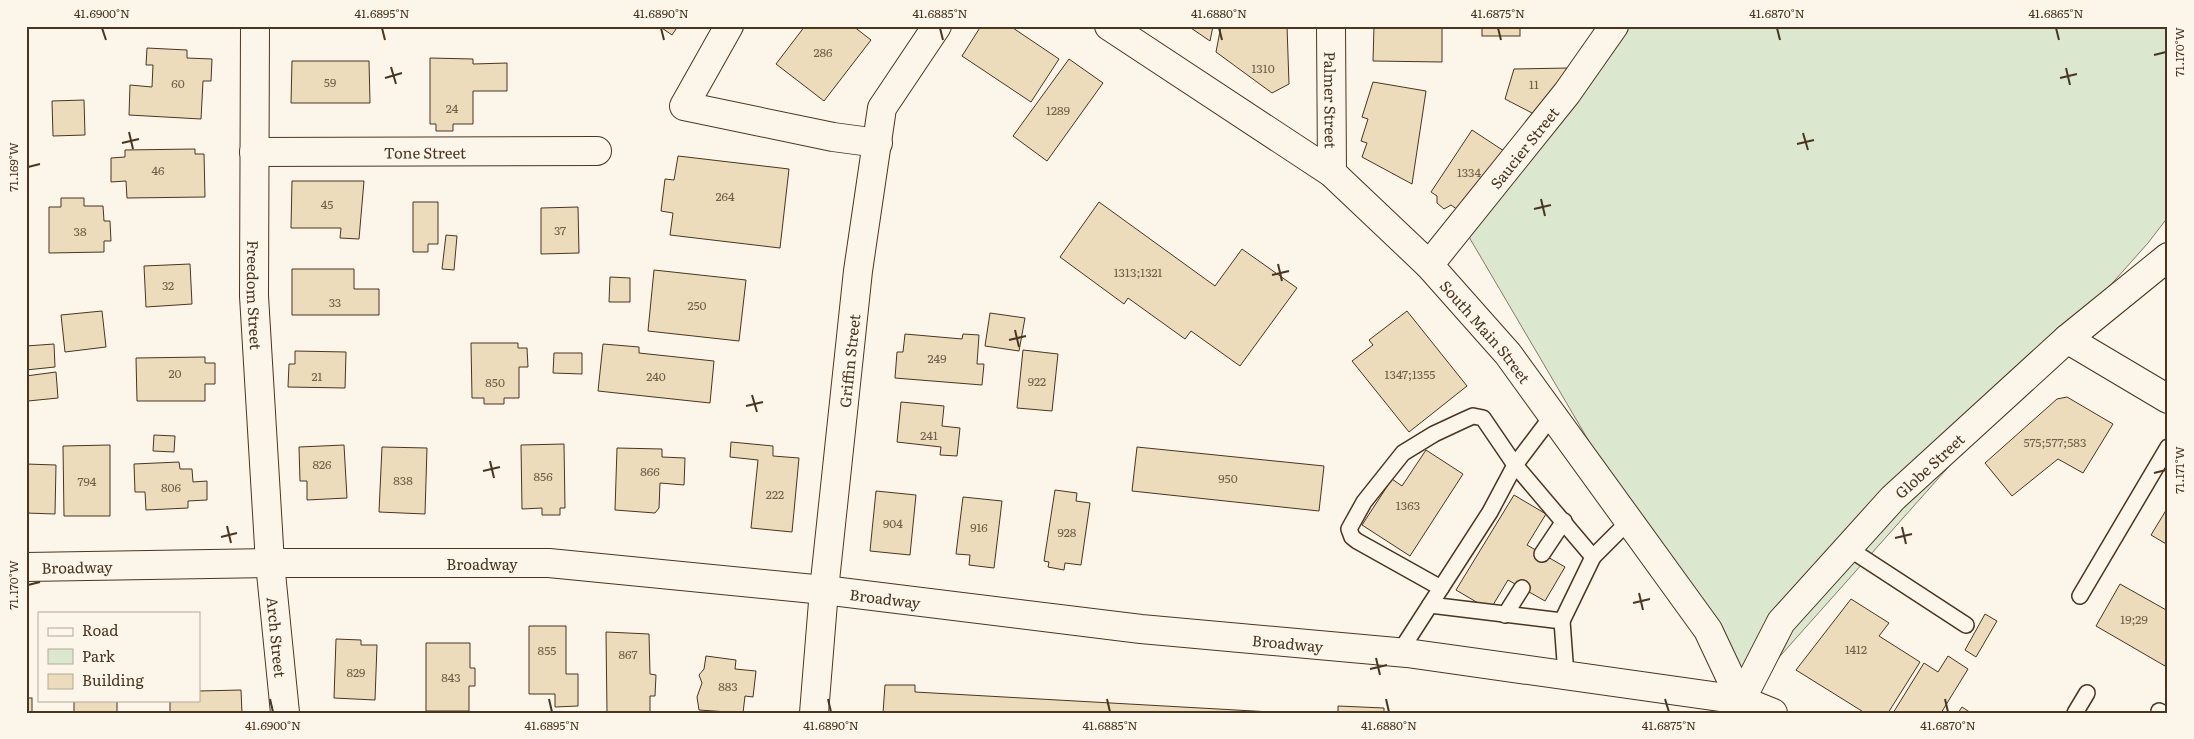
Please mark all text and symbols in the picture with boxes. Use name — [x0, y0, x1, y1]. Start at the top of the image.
text: 41.6900°N — [74, 4, 130, 22]
text: 41.6895°N — [355, 4, 409, 22]
text: 41.6890°N — [633, 4, 689, 22]
text: 41.6885°N — [912, 4, 968, 22]
text: 41.6880°N — [1191, 4, 1247, 22]
text: 41.6875°N — [1471, 4, 1525, 22]
text: 41.6870°N — [1749, 4, 1805, 22]
text: 41.6865°N — [2028, 4, 2084, 22]
text: 71.170°W — [2170, 27, 2188, 77]
house number: 286 — [813, 43, 833, 61]
street label: Palmer Street — [1320, 51, 1343, 149]
house number: 1310 — [1251, 59, 1275, 77]
house number: 59 — [324, 73, 336, 91]
house number: 60 — [171, 74, 185, 92]
house number: 11 — [1529, 75, 1539, 93]
house number: 24 — [446, 99, 459, 117]
house number: 1289 — [1046, 101, 1070, 119]
street label: Saucier Street — [1483, 101, 1564, 193]
street label: Tone Street — [384, 140, 466, 163]
text: 71.169°W — [4, 142, 22, 192]
house number: 46 — [151, 161, 165, 179]
house number: 1334 — [1457, 163, 1481, 181]
house number: 264 — [715, 187, 735, 205]
house number: 45 — [321, 195, 333, 213]
house number: 37 — [554, 221, 566, 239]
house number: 38 — [73, 222, 87, 240]
street label: Freedom Street — [242, 240, 269, 350]
house number: 1313;1321 — [1114, 263, 1162, 281]
street label: South Main Street — [1435, 274, 1537, 387]
house number: 32 — [162, 276, 174, 294]
house number: 33 — [329, 293, 341, 311]
house number: 250 — [687, 296, 707, 314]
street label: Griffin Street — [832, 313, 865, 409]
house number: 249 — [928, 349, 946, 367]
house number: 20 — [168, 364, 182, 382]
house number: 1347;1355 — [1385, 365, 1435, 383]
house number: 21 — [312, 367, 323, 385]
house number: 240 — [646, 367, 666, 385]
house number: 922 — [1028, 372, 1046, 390]
house number: 850 — [485, 373, 505, 391]
house number: 241 — [920, 426, 938, 444]
street label: Globe Street — [1889, 427, 1969, 503]
house number: 575;577;583 — [2024, 433, 2086, 451]
text: 71.171°W — [2170, 446, 2188, 494]
house number: 826 — [313, 455, 332, 473]
house number: 866 — [640, 462, 660, 480]
house number: 856 — [533, 467, 553, 485]
house number: 950 — [1218, 469, 1238, 487]
house number: 838 — [393, 471, 413, 489]
house number: 794 — [78, 472, 97, 490]
house number: 806 — [161, 478, 182, 496]
house number: 222 — [766, 485, 784, 503]
house number: 1363 — [1396, 496, 1420, 514]
house number: 904 — [883, 514, 903, 532]
house number: 916 — [970, 518, 988, 536]
house number: 928 — [1058, 523, 1077, 541]
street label: Broadway — [446, 552, 518, 575]
street label: Broadway — [41, 554, 113, 578]
text: 71.170°W — [4, 560, 22, 610]
street label: Broadway — [848, 582, 922, 613]
street label: Arch Street — [262, 596, 293, 679]
house number: 19;29 — [2120, 610, 2148, 628]
legend — [38, 612, 200, 702]
text: Road — [82, 618, 118, 641]
street label: Broadway — [1251, 628, 1325, 657]
house number: 1412 — [1845, 640, 1867, 658]
house number: 855 — [538, 641, 556, 659]
text: Park — [82, 644, 116, 667]
house number: 867 — [618, 645, 638, 663]
house number: 829 — [347, 663, 365, 681]
text: Building — [82, 668, 144, 691]
house number: 843 — [441, 668, 461, 686]
house number: 883 — [718, 677, 738, 695]
text: 41.6900°N — [245, 716, 301, 734]
text: 41.6895°N — [525, 716, 579, 734]
text: 41.6890°N — [803, 716, 859, 734]
text: 41.6885°N — [1082, 716, 1138, 734]
text: 41.6880°N — [1361, 716, 1417, 734]
text: 41.6875°N — [1642, 716, 1696, 734]
text: 41.6870°N — [1920, 716, 1976, 734]

